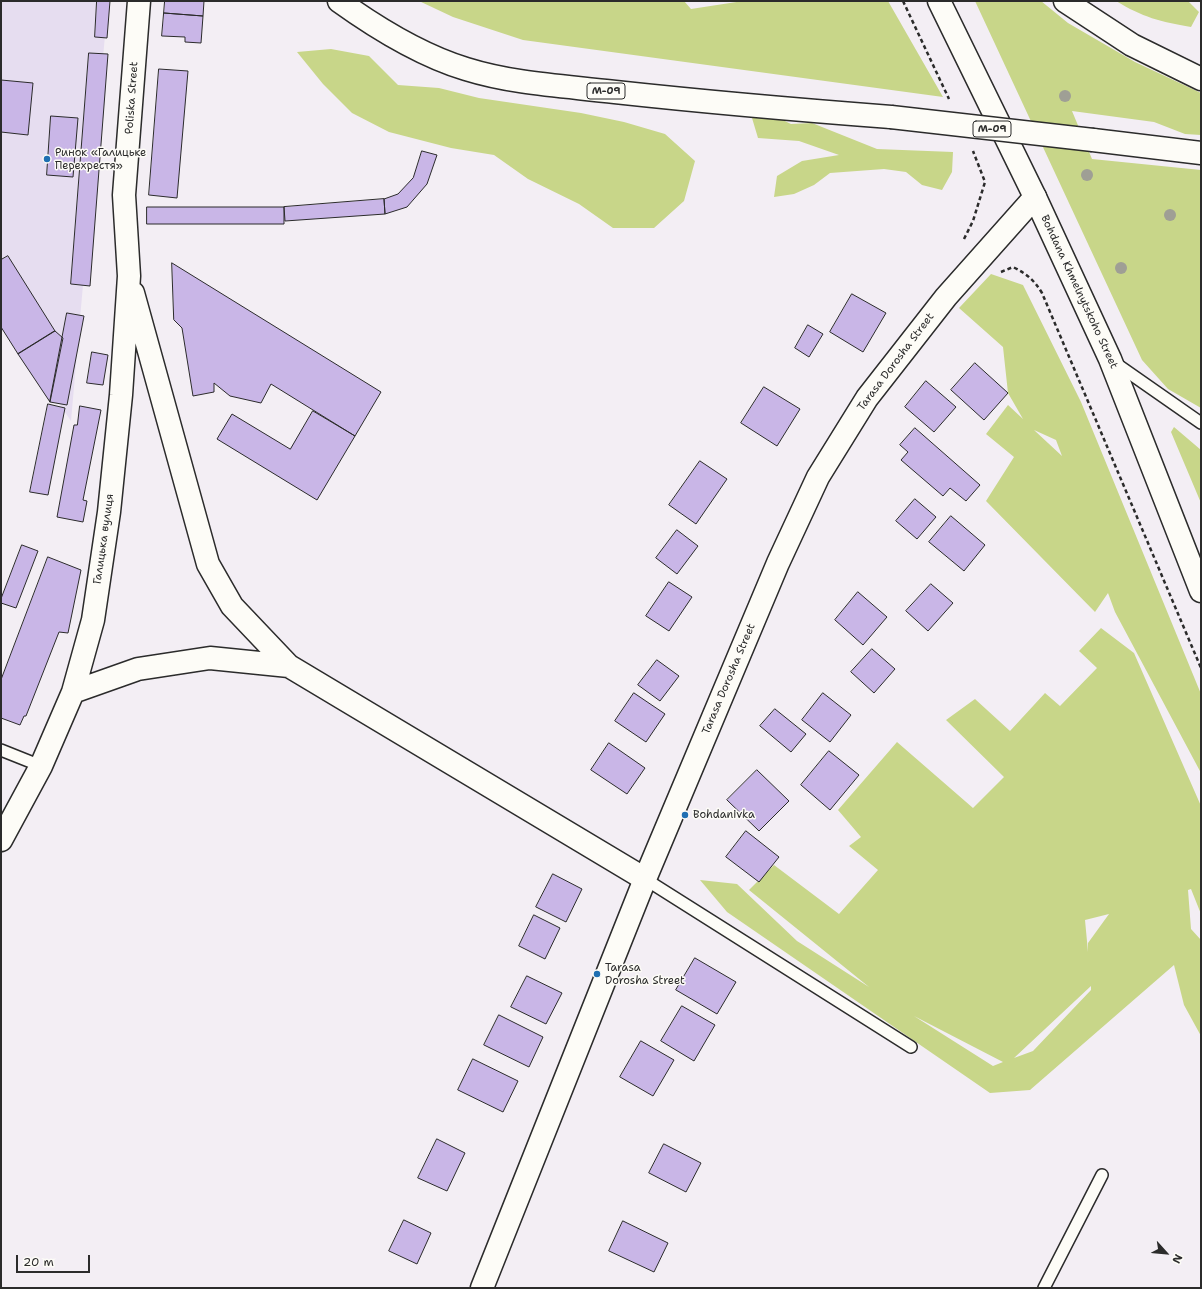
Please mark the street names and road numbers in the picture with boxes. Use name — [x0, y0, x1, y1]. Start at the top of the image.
street label: Poliska Street — [123, 61, 141, 135]
road number: М-09 — [587, 83, 625, 99]
road number: М-09 — [973, 121, 1011, 137]
street label: Bohdana Khmelnytskoho Street — [1038, 213, 1120, 371]
street label: Tarasa Dorosha Street — [855, 310, 937, 414]
street label: Галицька вулиця — [91, 493, 117, 585]
street label: Tarasa Dorosha Street — [700, 622, 758, 736]

